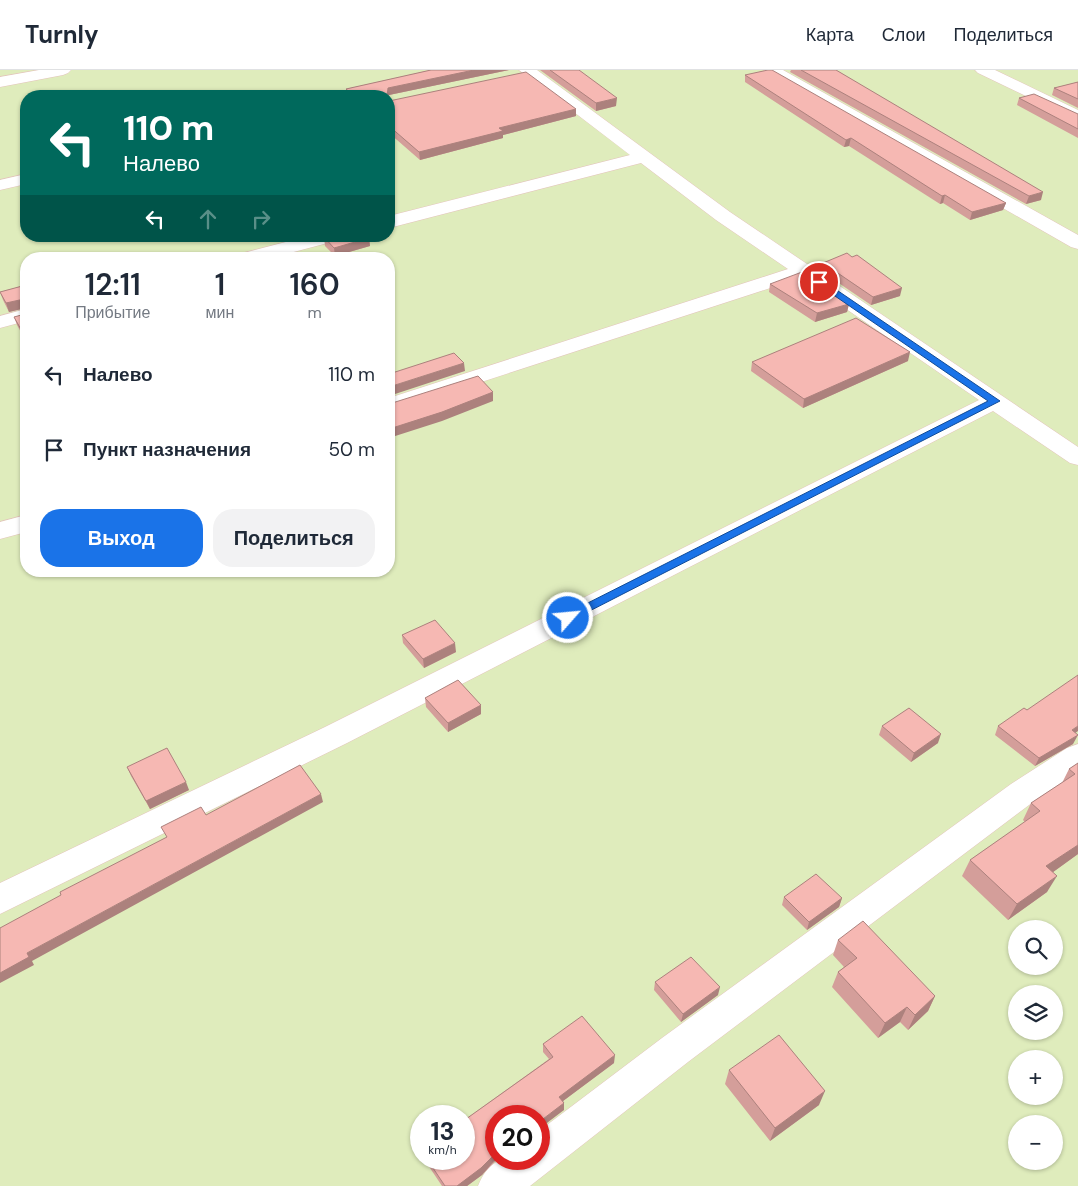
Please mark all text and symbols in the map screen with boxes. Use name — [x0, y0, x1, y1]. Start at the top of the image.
text: Turnly — [25, 19, 98, 50]
text: Карта — [806, 23, 854, 47]
text: Слои — [882, 23, 926, 47]
text: Поделиться — [954, 23, 1053, 47]
text: 110 m — [123, 105, 214, 151]
icon: left — [40, 110, 105, 175]
text: Налево — [123, 149, 200, 178]
icon: left — [141, 205, 169, 233]
icon: ahead — [194, 205, 222, 233]
icon: right — [247, 205, 275, 233]
pin — [798, 261, 840, 303]
text: 12:11 — [85, 265, 141, 304]
text: 1 — [215, 265, 225, 304]
text: 160 — [289, 265, 340, 304]
icon: arrive — [805, 268, 833, 296]
text: Прибытие — [75, 302, 150, 323]
text: мин — [205, 302, 234, 323]
text: m — [307, 302, 322, 323]
icon: left — [40, 361, 68, 389]
text: Налево — [83, 362, 153, 387]
text: 110 m — [328, 362, 375, 387]
icon: arrive — [40, 436, 68, 464]
text: Пункт назначения — [83, 437, 251, 462]
text: 50 m — [328, 437, 375, 462]
button: Выход — [40, 509, 203, 567]
button: Поделиться — [213, 509, 375, 567]
position arrow — [541, 591, 593, 643]
map controls — [1008, 920, 1063, 1170]
button: search — [1008, 920, 1063, 975]
button: layers — [1008, 985, 1063, 1040]
button: + — [1008, 1050, 1063, 1105]
speed limit sign: 20 — [485, 1105, 550, 1170]
text: 13 — [430, 1115, 455, 1148]
button: − — [1008, 1115, 1063, 1170]
text: km/h — [428, 1142, 457, 1158]

